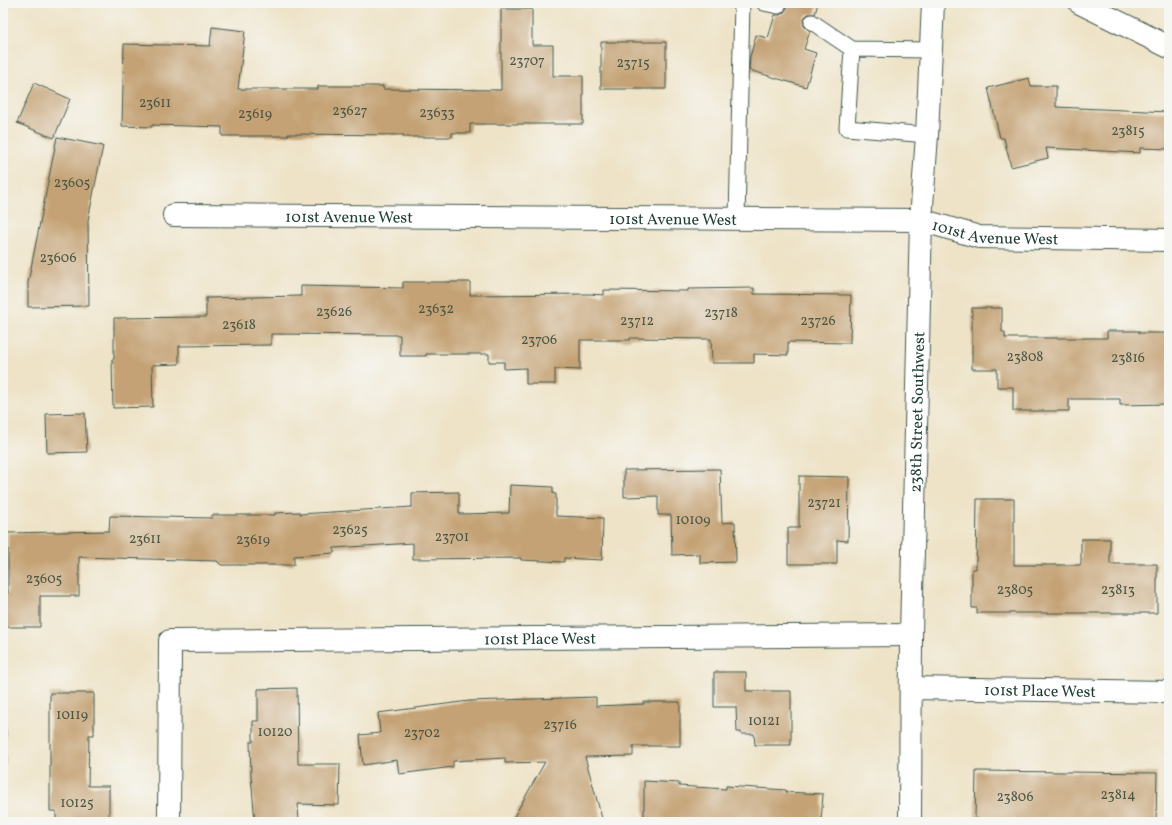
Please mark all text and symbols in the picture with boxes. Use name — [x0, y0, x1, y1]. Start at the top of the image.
house number: 23707 — [509, 52, 545, 71]
house number: 23715 — [616, 54, 650, 73]
house number: 23611 — [139, 94, 171, 113]
house number: 23627 — [332, 102, 368, 121]
house number: 23633 — [419, 104, 455, 123]
house number: 23619 — [238, 105, 272, 124]
house number: 23815 — [1111, 122, 1145, 141]
house number: 23605 — [54, 174, 90, 193]
street label: 101st Avenue West — [285, 207, 413, 230]
street label: 101st Avenue West — [609, 209, 737, 232]
street label: 101st Avenue West — [929, 215, 1059, 251]
house number: 23606 — [39, 249, 77, 268]
house number: 23632 — [418, 300, 454, 319]
house number: 23626 — [316, 303, 352, 322]
house number: 23718 — [704, 304, 738, 323]
house number: 23712 — [620, 312, 654, 331]
house number: 23726 — [800, 312, 836, 331]
house number: 23618 — [222, 316, 256, 335]
house number: 23706 — [521, 331, 557, 350]
street label: 238th Street Southwest — [905, 331, 931, 493]
house number: 23808 — [1007, 348, 1043, 367]
house number: 23816 — [1111, 349, 1145, 368]
house number: 23721 — [807, 494, 841, 513]
house number: 10109 — [675, 511, 711, 530]
house number: 23625 — [332, 521, 368, 540]
house number: 23701 — [435, 528, 469, 547]
house number: 23611 — [129, 530, 161, 549]
house number: 23619 — [236, 531, 270, 550]
house number: 23605 — [26, 570, 62, 589]
house number: 23805 — [997, 581, 1033, 600]
house number: 23813 — [1101, 581, 1135, 600]
street label: 101st Place West — [484, 629, 597, 651]
street label: 101st Place West — [984, 680, 1097, 704]
house number: 10119 — [56, 706, 88, 725]
house number: 10121 — [748, 712, 780, 731]
house number: 23716 — [543, 716, 577, 735]
house number: 10120 — [257, 723, 293, 742]
house number: 23702 — [404, 724, 440, 743]
house number: 23814 — [1100, 786, 1136, 805]
house number: 23806 — [996, 788, 1034, 807]
house number: 10125 — [60, 794, 94, 813]

